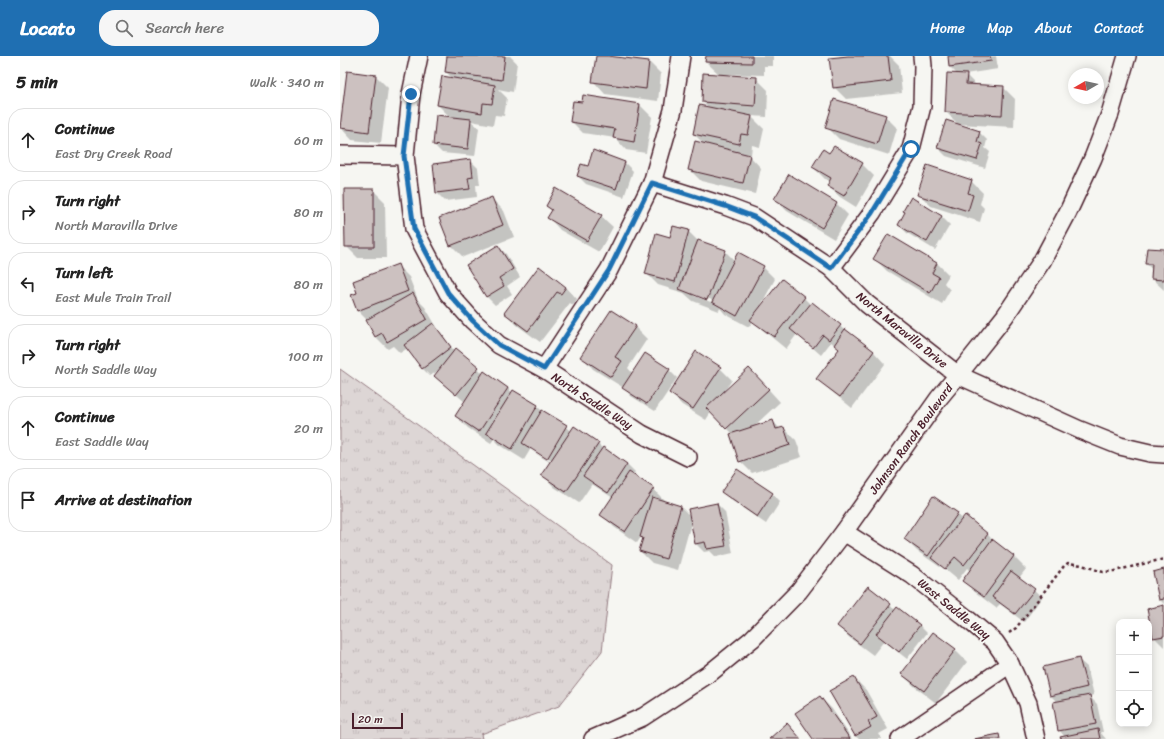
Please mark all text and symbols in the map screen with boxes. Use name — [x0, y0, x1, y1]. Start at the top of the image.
search box — [99, 10, 379, 46]
text: Locato — [20, 12, 75, 45]
text: Search here — [145, 15, 224, 41]
text: Home — [930, 16, 965, 41]
text: Map — [987, 16, 1013, 41]
text: About — [1035, 16, 1072, 41]
text: Contact — [1094, 16, 1144, 41]
icon: search — [113, 17, 135, 39]
text: 5 min — [16, 67, 58, 97]
north arrow — [1068, 68, 1104, 104]
text: Walk · 340 m — [250, 71, 324, 94]
route end — [402, 85, 420, 103]
text: Continue — [55, 116, 115, 142]
icon: ahead — [17, 129, 39, 151]
text: 60 m — [294, 129, 323, 152]
route start — [902, 140, 920, 158]
text: East Dry Creek Road — [55, 142, 172, 165]
text: Turn right — [55, 188, 120, 214]
icon: right — [17, 201, 39, 223]
text: 80 m — [294, 201, 323, 224]
text: North Maravilla Drive — [55, 214, 178, 237]
text: Turn left — [55, 260, 113, 286]
icon: left — [17, 273, 39, 295]
text: 80 m — [294, 273, 323, 296]
text: East Mule Train Trail — [55, 286, 171, 309]
street label: North Maravilla Drive — [851, 286, 953, 374]
text: Turn right — [55, 332, 120, 358]
icon: right — [17, 345, 39, 367]
text: 100 m — [288, 345, 323, 368]
text: North Saddle Way — [55, 358, 157, 381]
street label: North Saddle Way — [547, 366, 638, 436]
street label: Johnson Ranch Boulevard — [863, 378, 959, 500]
text: Continue — [55, 404, 115, 430]
icon: ahead — [17, 417, 39, 439]
text: 20 m — [294, 417, 323, 440]
text: East Saddle Way — [55, 430, 149, 453]
text: Arrive at destination — [55, 487, 192, 513]
icon: arrive — [17, 489, 39, 511]
street label: West Saddle Way — [912, 572, 996, 646]
map controls — [1116, 619, 1152, 727]
button: + — [1116, 619, 1152, 655]
button: − — [1116, 655, 1152, 691]
button: locate — [1116, 691, 1152, 727]
text: 20 m — [358, 710, 383, 729]
scale bar — [352, 711, 403, 730]

